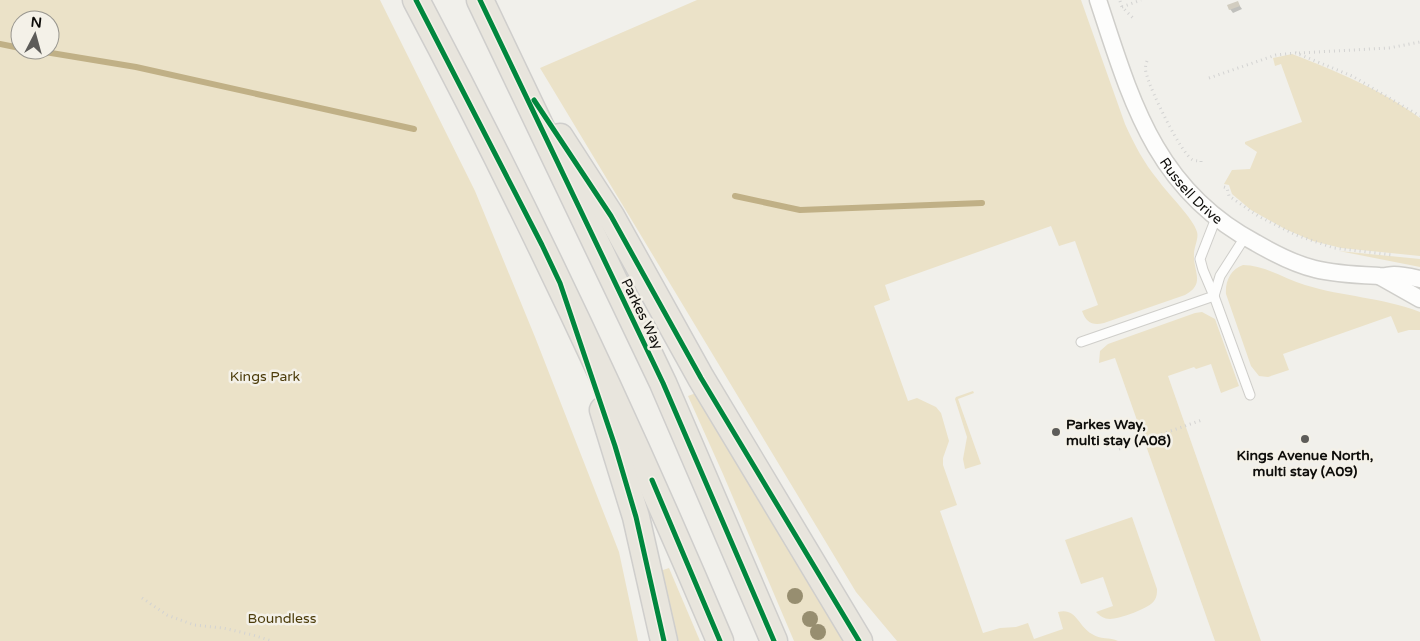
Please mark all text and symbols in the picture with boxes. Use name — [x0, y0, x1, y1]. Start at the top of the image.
north arrow — [10, 10, 60, 60]
text: N — [30, 14, 43, 32]
street label: Russell Drive — [1156, 154, 1226, 228]
street label: Parkes Way — [618, 276, 667, 353]
park label: Kings Park — [230, 368, 301, 385]
place label: Parkes Way, multi stay (A08) — [1066, 416, 1171, 449]
marker: Parkes Way, multi stay (A08) — [1050, 426, 1062, 438]
marker: Kings Avenue North, multi stay (A09) — [1299, 433, 1311, 445]
place label: Kings Avenue North, multi stay (A09) — [1237, 447, 1373, 480]
park label: Boundless — [248, 610, 317, 627]

